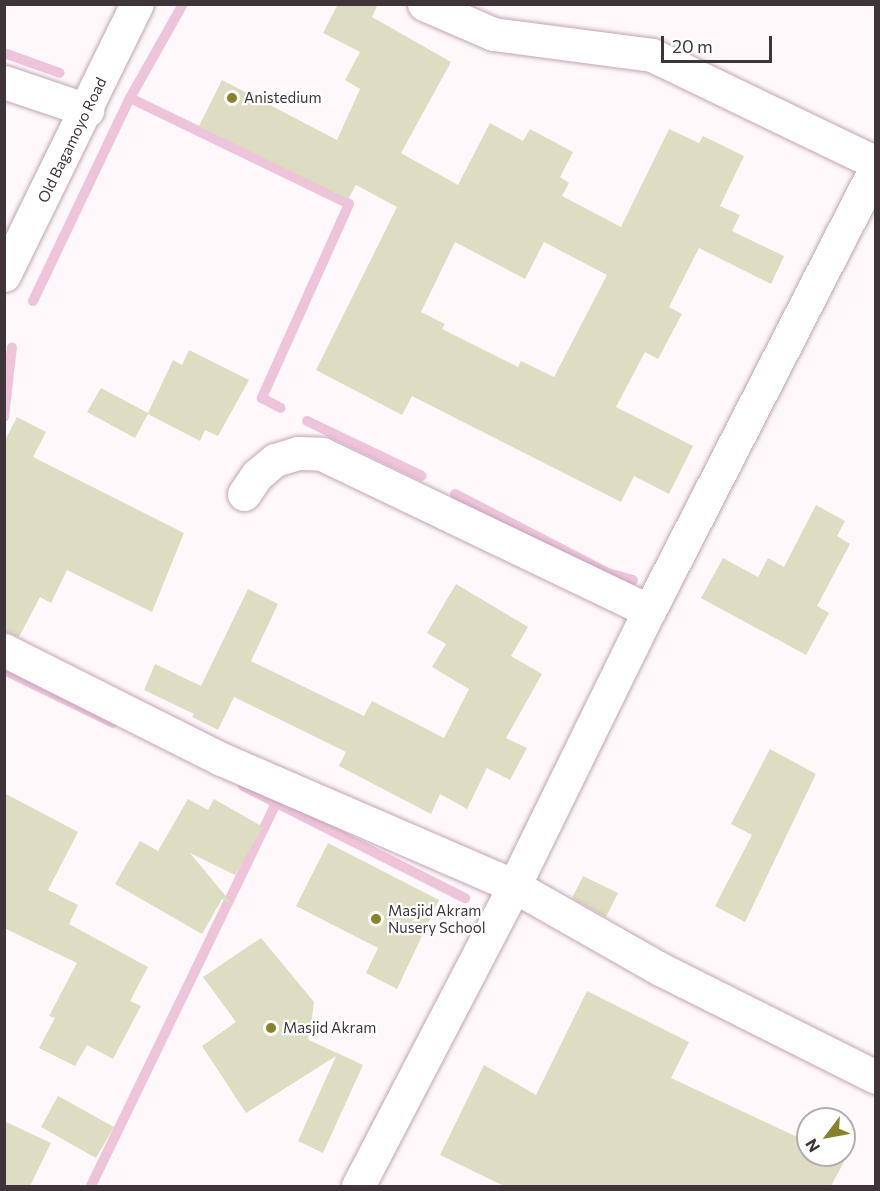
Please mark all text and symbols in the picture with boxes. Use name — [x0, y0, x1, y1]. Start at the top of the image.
scale bar — [664, 24, 775, 62]
text: 20 m — [672, 35, 713, 57]
street label: Old Bagamoyo Road — [34, 74, 110, 206]
place label: Anistedium — [244, 89, 322, 107]
marker: Anistedium — [225, 91, 239, 105]
place label: Masjid Akram Nusery School — [388, 901, 486, 936]
marker: Masjid Akram Nusery School — [369, 912, 383, 926]
place label: Masjid Akram — [283, 1019, 376, 1037]
marker: Masjid Akram — [264, 1021, 278, 1035]
north arrow — [796, 1107, 856, 1167]
text: N — [801, 1136, 823, 1156]

